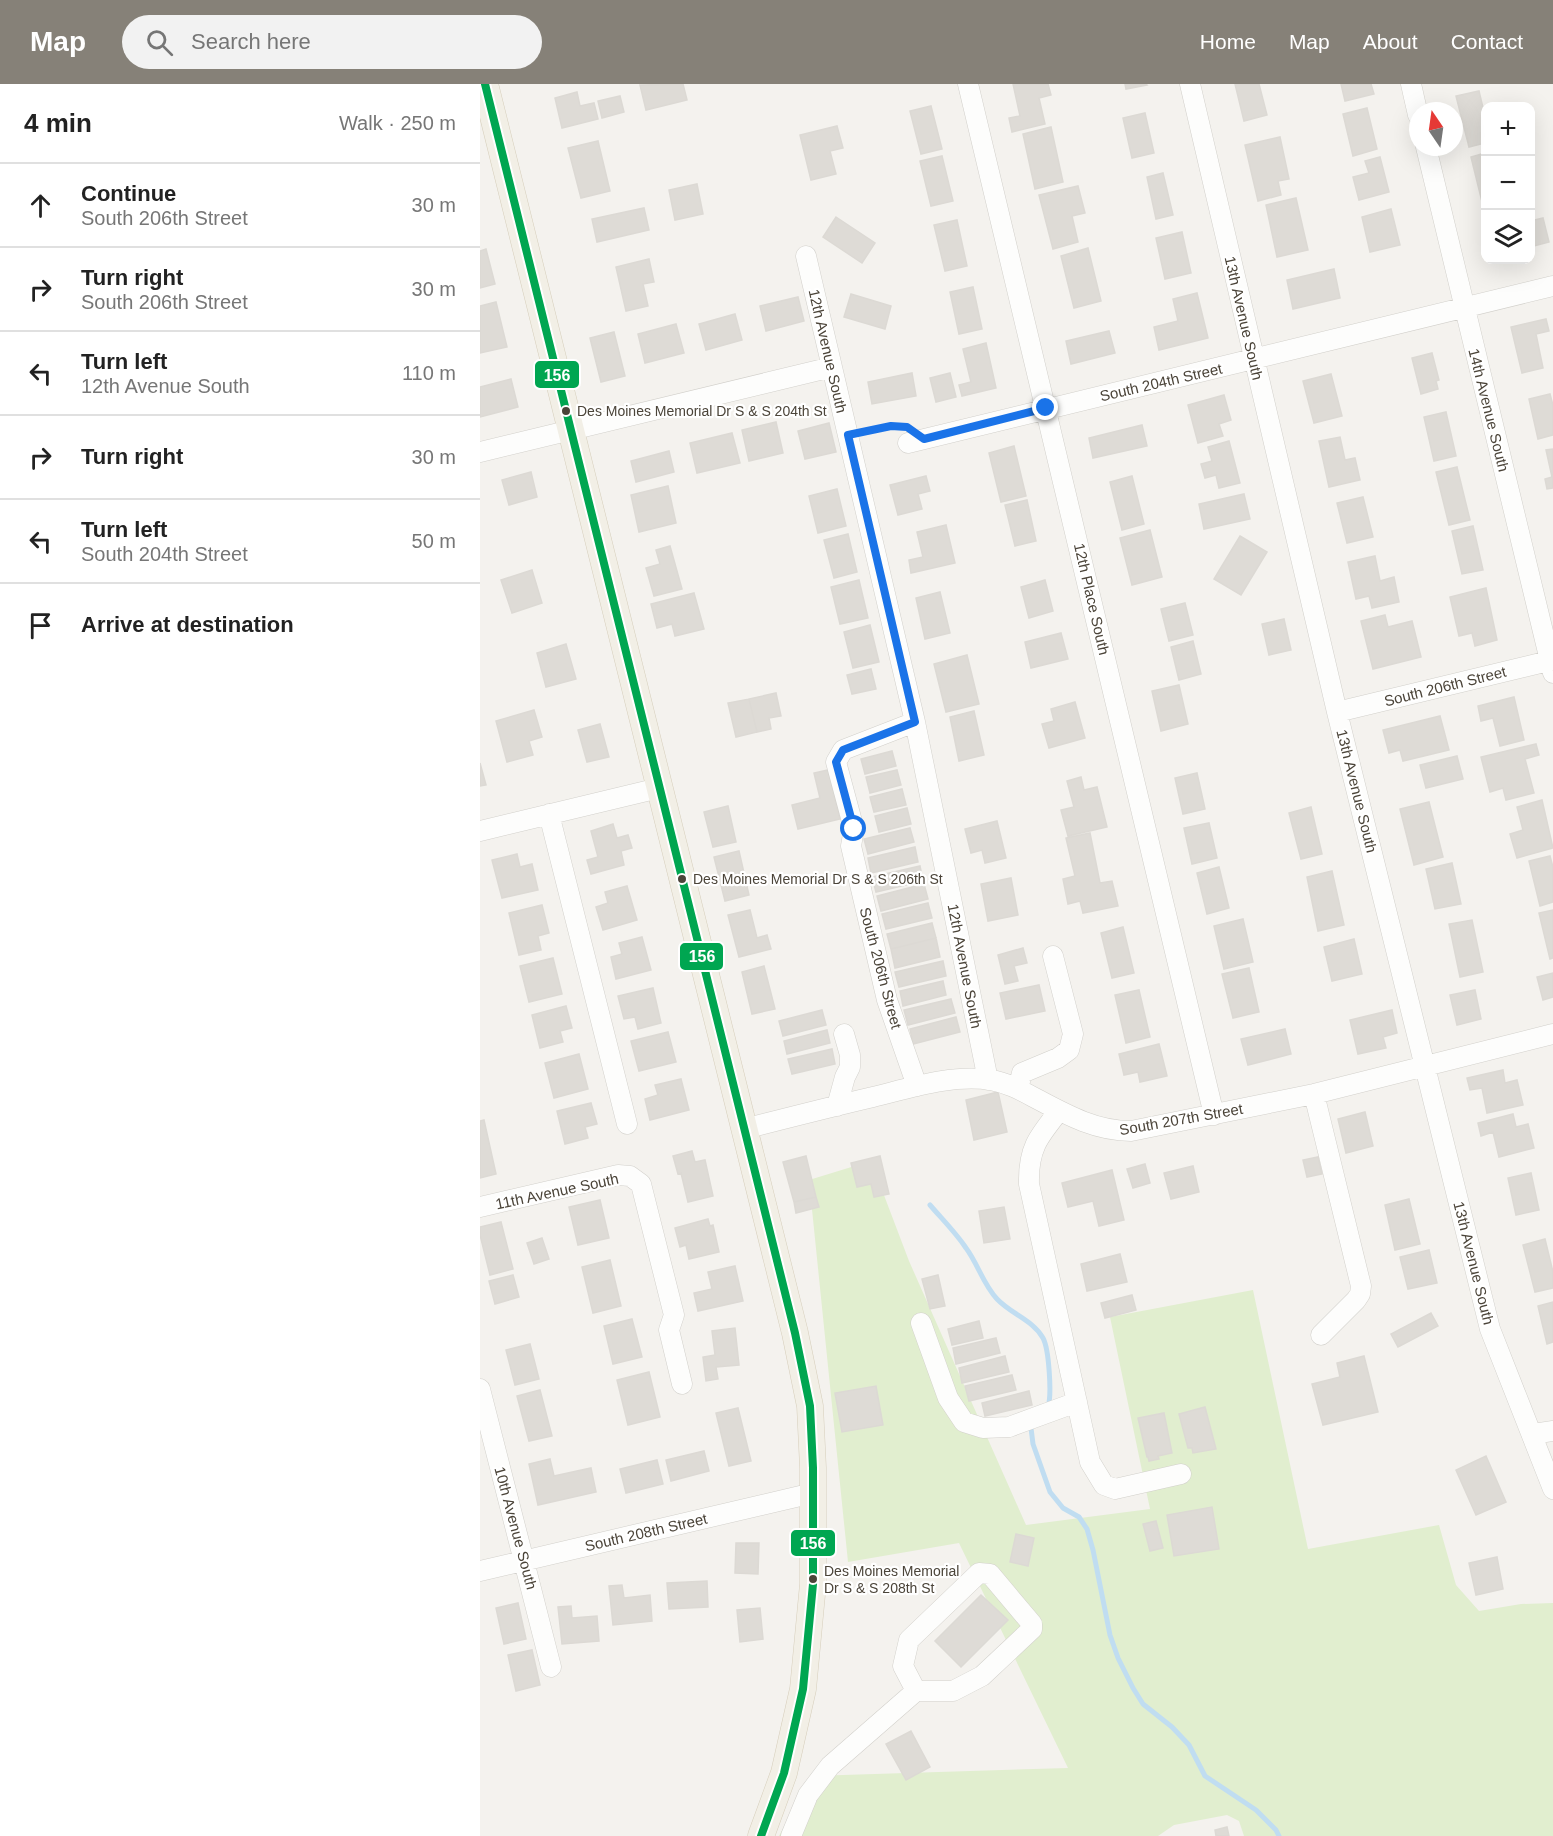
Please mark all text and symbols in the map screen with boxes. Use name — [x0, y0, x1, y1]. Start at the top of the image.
search box — [122, 15, 542, 69]
text: Map — [30, 26, 86, 57]
icon: search — [143, 26, 176, 59]
text: Search here — [191, 29, 311, 54]
text: Home — [1200, 30, 1256, 53]
text: Map — [1289, 30, 1330, 53]
text: About — [1363, 30, 1418, 53]
text: Contact — [1451, 30, 1523, 53]
north arrow — [1409, 102, 1463, 156]
map controls — [1481, 102, 1535, 264]
button: + — [1481, 102, 1535, 156]
text: 4 min — [24, 108, 92, 138]
text: Walk · 250 m — [339, 112, 456, 134]
button: − — [1481, 156, 1535, 210]
text: Continue — [81, 181, 176, 206]
icon: ahead — [24, 189, 57, 222]
text: 30 m — [412, 194, 456, 216]
text: South 206th Street — [81, 207, 248, 229]
button: layers — [1481, 210, 1535, 264]
street label: 13th Avenue South — [1221, 254, 1267, 382]
text: Turn right — [81, 265, 183, 290]
icon: right — [24, 273, 57, 306]
text: 30 m — [412, 278, 456, 300]
street label: 12th Avenue South — [805, 287, 851, 415]
text: South 206th Street — [81, 291, 248, 313]
street label: 14th Avenue South — [1465, 347, 1513, 473]
text: Turn left — [81, 349, 167, 374]
icon: left — [24, 357, 57, 390]
street label: South 204th Street — [1098, 359, 1225, 404]
line badge: 156 — [534, 360, 580, 389]
text: 110 m — [402, 362, 456, 384]
text: 156 — [544, 367, 570, 384]
text: 12th Avenue South — [81, 375, 250, 397]
route end — [1032, 394, 1058, 420]
place label: Des Moines Memorial Dr S & S 204th St — [577, 403, 827, 419]
marker: Des Moines Memorial Dr S & S 204th St — [560, 405, 572, 417]
icon: right — [24, 441, 57, 474]
text: Turn right — [81, 444, 183, 469]
text: 30 m — [412, 446, 456, 468]
text: Turn left — [81, 517, 167, 542]
icon: left — [24, 525, 57, 558]
text: 50 m — [412, 530, 456, 552]
street label: 12th Place South — [1071, 541, 1113, 657]
text: South 204th Street — [81, 543, 248, 565]
icon: arrive — [24, 609, 57, 642]
text: Arrive at destination — [81, 612, 294, 637]
street label: South 206th Street — [1382, 662, 1509, 709]
street label: 13th Avenue South — [1333, 728, 1381, 854]
route start — [840, 815, 866, 841]
place label: Des Moines Memorial Dr S & S 206th St — [693, 871, 943, 887]
marker: Des Moines Memorial Dr S & S 206th St — [676, 873, 688, 885]
street label: 12th Avenue South — [945, 902, 985, 1030]
street label: South 206th Street — [857, 905, 906, 1031]
line badge: 156 — [679, 942, 724, 971]
text: 156 — [689, 948, 715, 965]
street label: South 207th Street — [1118, 1100, 1245, 1138]
street label: 11th Avenue South — [494, 1170, 620, 1212]
street label: 13th Avenue South — [1450, 1200, 1498, 1326]
street label: 10th Avenue South — [491, 1465, 541, 1591]
street label: South 208th Street — [583, 1509, 710, 1554]
line badge: 156 — [790, 1529, 836, 1557]
text: 156 — [800, 1535, 826, 1552]
place label: Des Moines Memorial Dr S & S 208th St — [824, 1563, 959, 1596]
marker: Des Moines Memorial Dr S & S 208th St — [807, 1573, 819, 1585]

